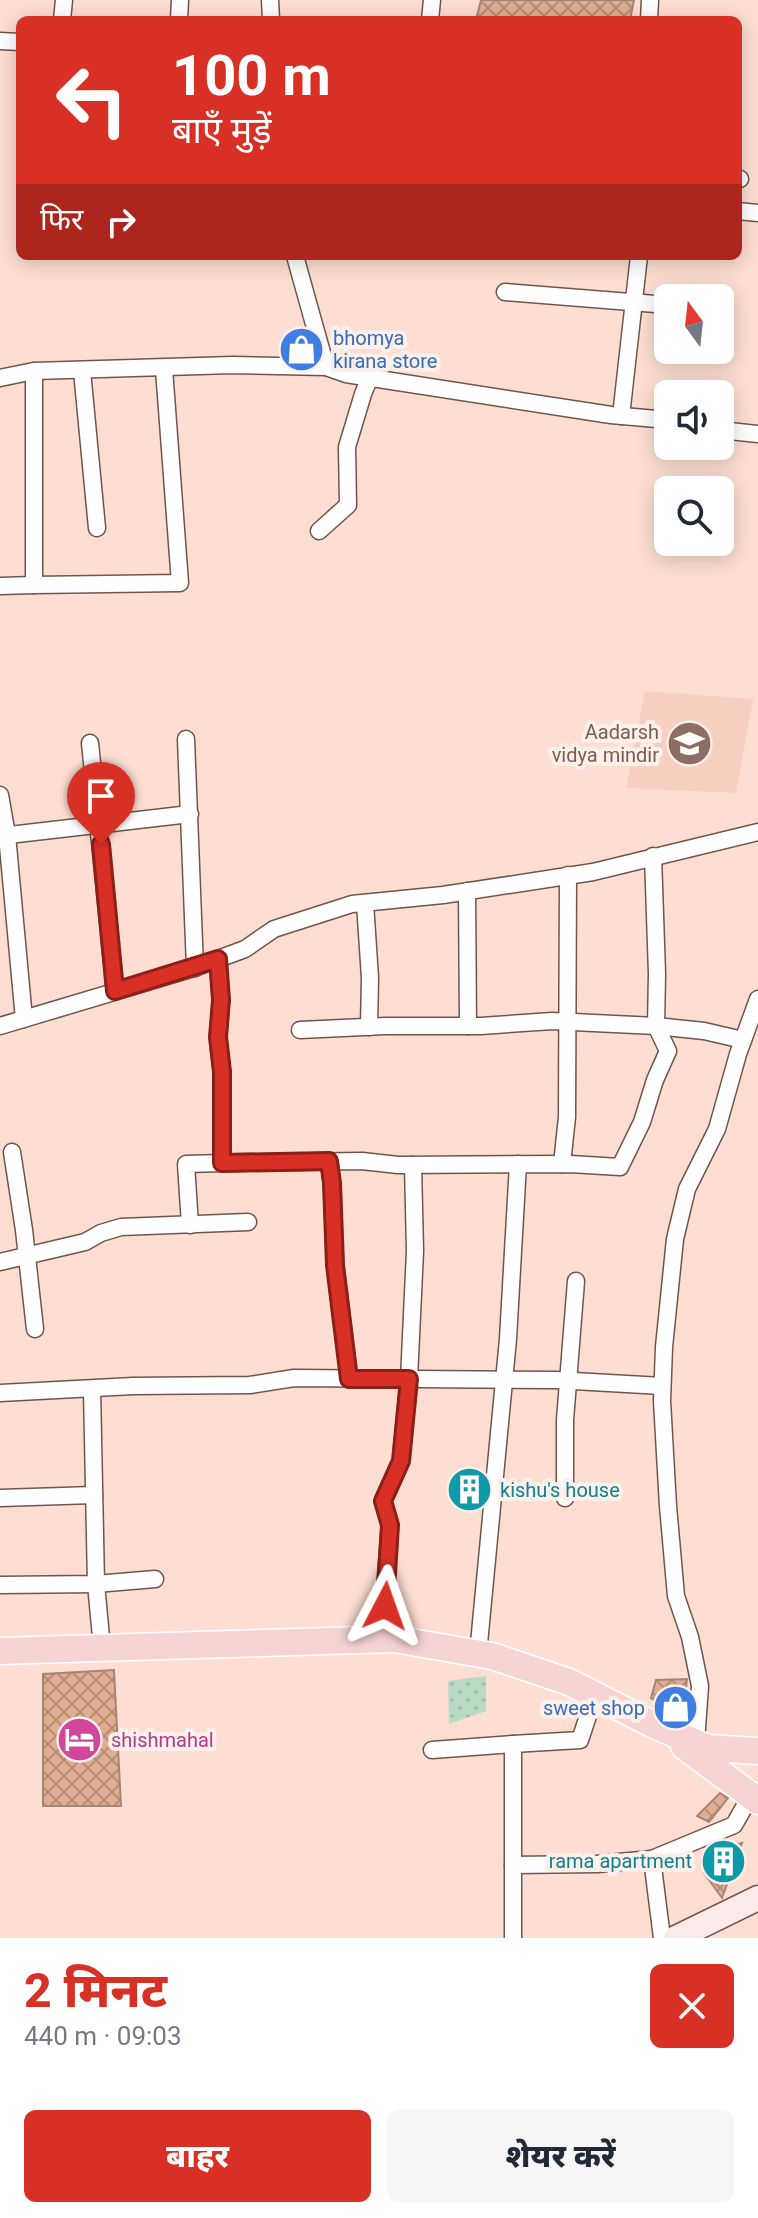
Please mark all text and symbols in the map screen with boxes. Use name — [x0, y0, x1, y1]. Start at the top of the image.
text: 100 m — [172, 43, 331, 109]
icon: left — [40, 48, 144, 152]
text: बाएँ मुड़ें — [172, 110, 272, 152]
icon: right — [99, 200, 143, 244]
text: फिर — [40, 202, 83, 237]
north arrow — [654, 284, 734, 364]
map controls — [654, 284, 734, 556]
shop icon: bhomya kirana store — [278, 325, 326, 373]
place label: bhomya kirana store — [333, 326, 437, 373]
button: sound — [654, 380, 734, 460]
button: search — [654, 476, 734, 556]
place label: Aadarsh vidya mindir — [552, 720, 659, 767]
school or university icon: Aadarsh vidya mindir — [666, 720, 714, 768]
pin — [67, 762, 135, 844]
icon: arrive — [79, 774, 123, 818]
building icon: kishu's house — [445, 1466, 493, 1514]
place label: kishu's house — [500, 1478, 620, 1502]
position arrow — [343, 1564, 427, 1648]
shop icon: sweet shop — [652, 1684, 700, 1732]
place label: sweet shop — [543, 1696, 645, 1720]
hotel icon: shishmahal — [56, 1716, 104, 1764]
place label: shishmahal — [111, 1728, 214, 1752]
building icon: rama apartment — [699, 1837, 747, 1885]
place label: rama apartment — [549, 1849, 692, 1873]
text: 2 मिनट — [24, 1962, 167, 2019]
button: close — [650, 1964, 734, 2048]
text: 440 m · 09:03 — [24, 2021, 182, 2051]
button: बाहर — [24, 2110, 371, 2202]
button: शेयर करें — [387, 2110, 734, 2202]

